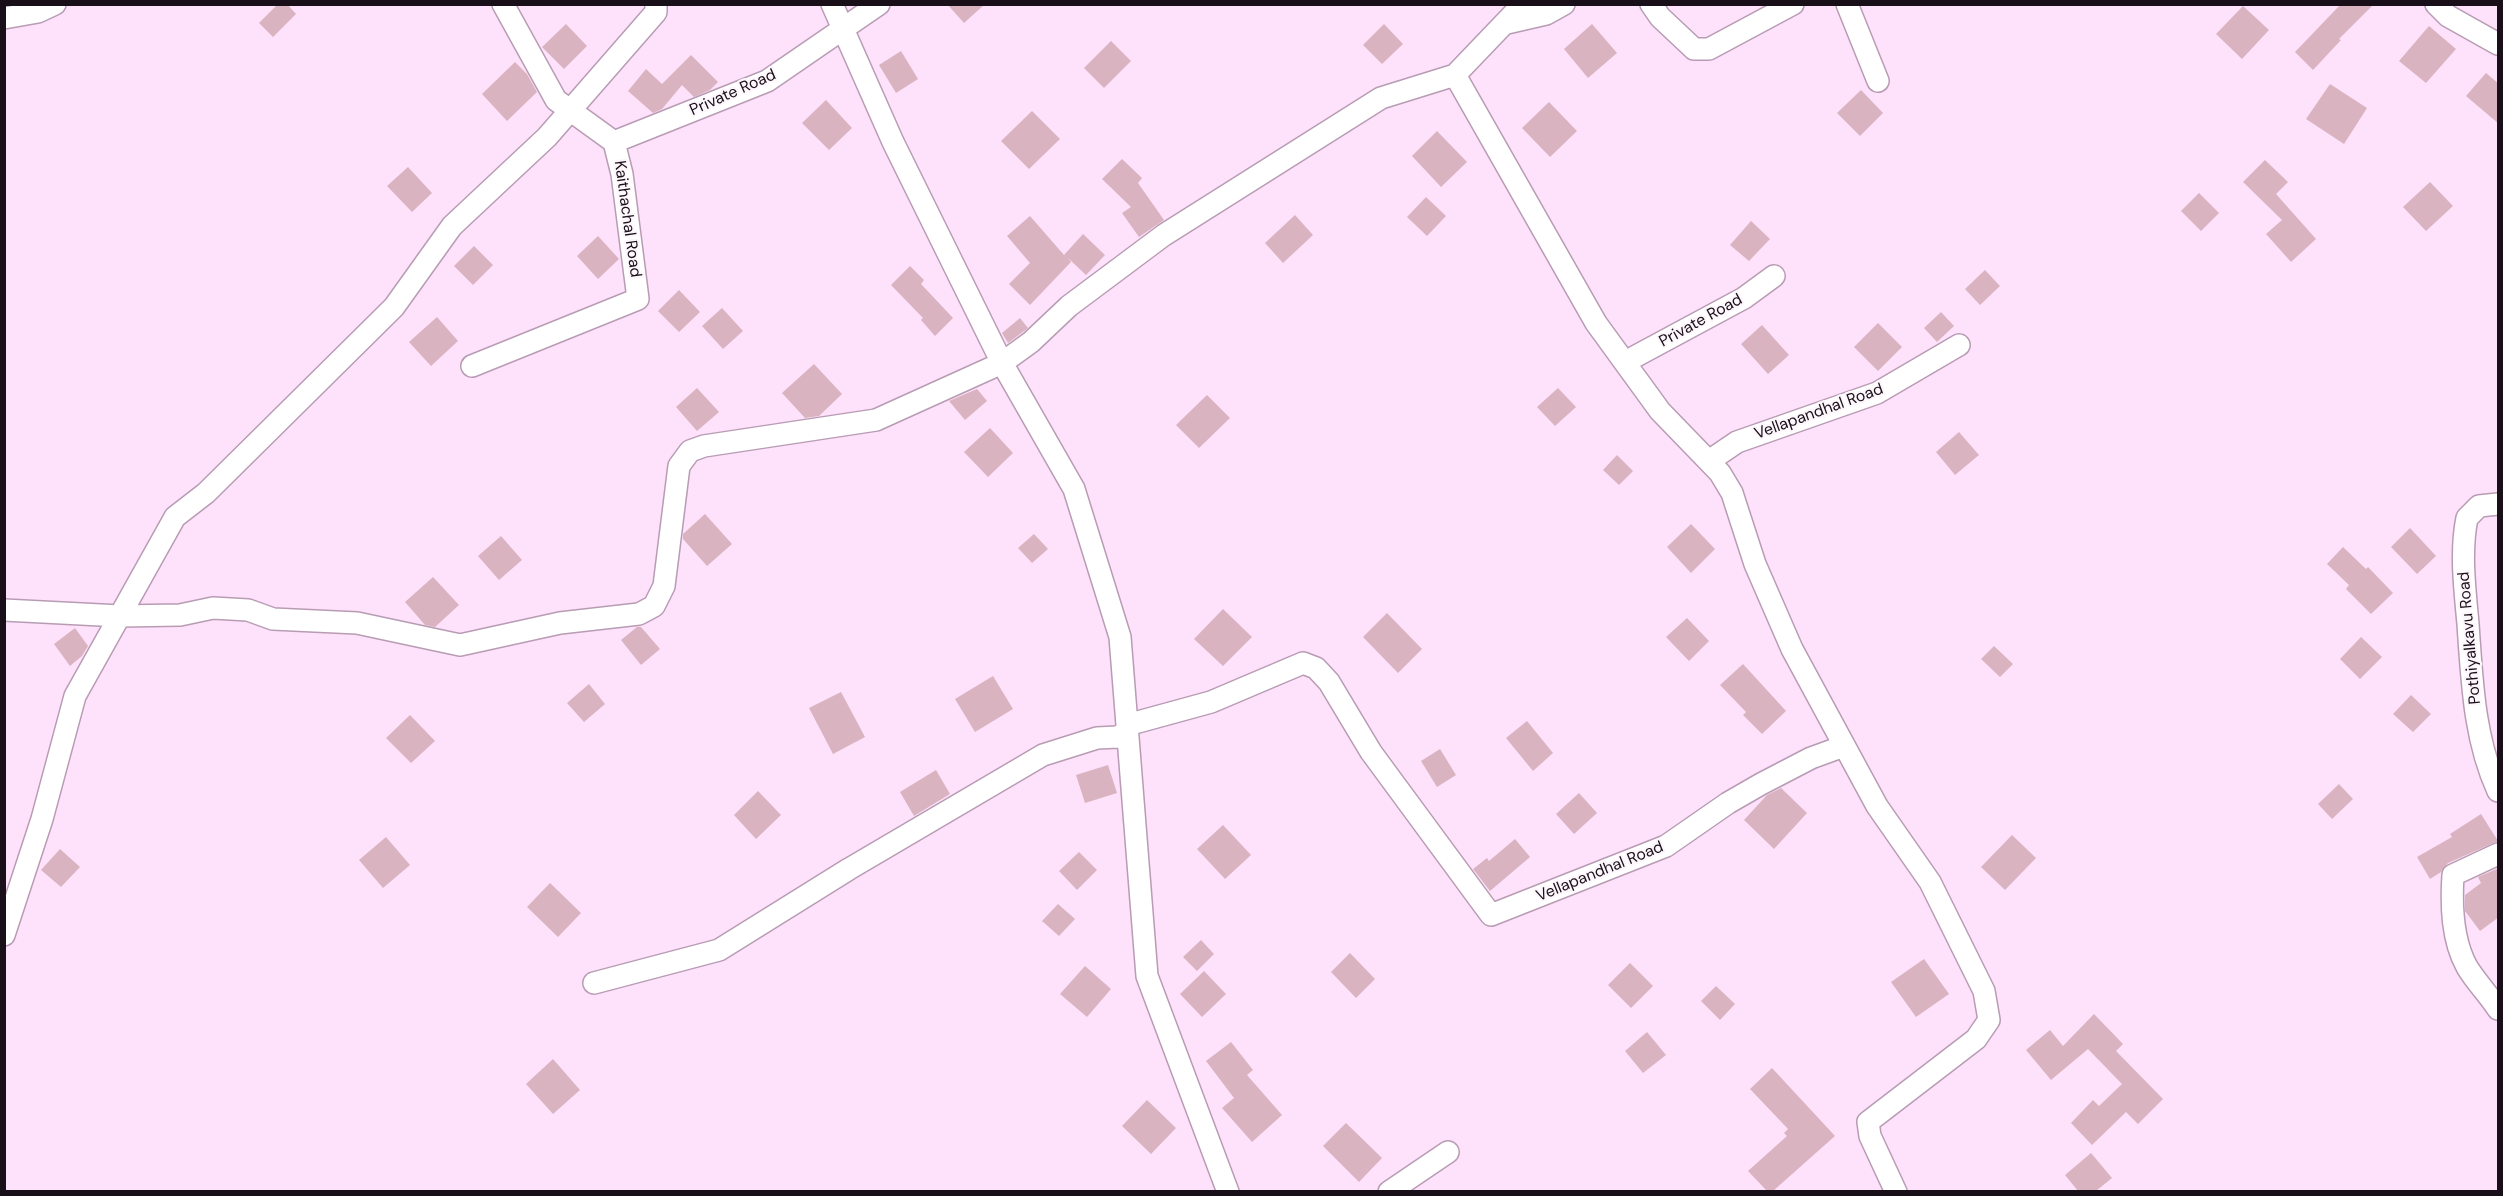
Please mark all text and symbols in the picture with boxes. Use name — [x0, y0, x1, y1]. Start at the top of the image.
street label: Private Road — [687, 65, 779, 121]
street label: Kaithachal Road — [609, 159, 645, 279]
street label: Private Road — [1656, 290, 1746, 352]
street label: Vellapandhal Road — [1752, 380, 1886, 444]
street label: Pothiyalkavu Road — [2455, 571, 2485, 705]
street label: Vellapandhal Road — [1534, 838, 1666, 906]

